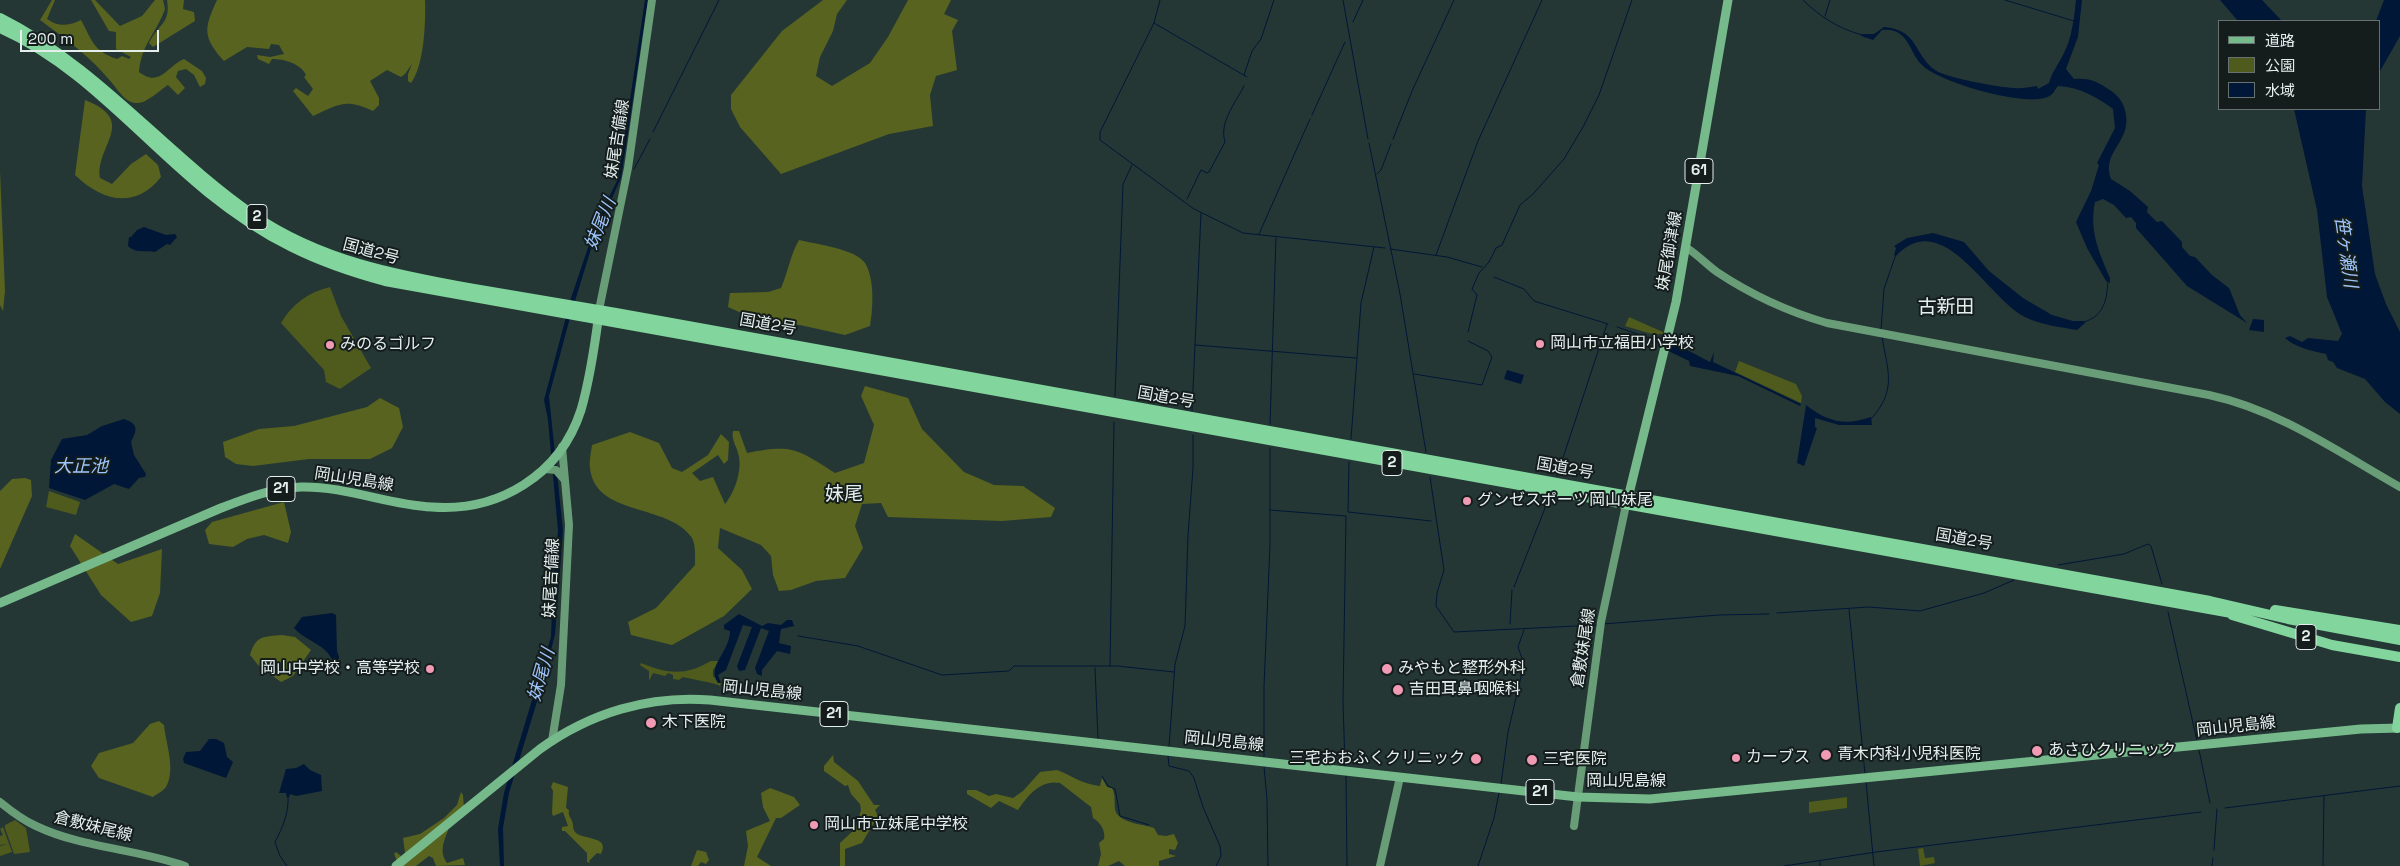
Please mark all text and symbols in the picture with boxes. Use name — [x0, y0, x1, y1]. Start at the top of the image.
scale bar — [22, 20, 161, 52]
legend — [2218, 20, 2380, 110]
text: 200 m — [28, 29, 73, 48]
text: 道路 — [2265, 31, 2295, 50]
text: 公園 — [2265, 56, 2295, 75]
text: 水域 — [2265, 81, 2295, 100]
street label: 妹尾吉備線 — [602, 98, 634, 180]
road number: 61 — [1685, 158, 1713, 184]
water label: 妹尾川 — [581, 195, 621, 253]
road number: 2 — [247, 204, 267, 230]
street label: 妹尾御津線 — [1654, 210, 1686, 292]
water label: 笹ヶ瀬川 — [2329, 215, 2361, 289]
street label: 国道2号 — [341, 235, 401, 269]
district label: 古新田 — [1918, 297, 1974, 319]
street label: 国道2号 — [738, 311, 798, 339]
place label: 岡山市立福田小学校 — [1550, 334, 1694, 354]
place label: みのるゴルフ — [340, 335, 436, 355]
marker: 岡山市立福田小学校 — [1534, 338, 1546, 350]
marker: みのるゴルフ — [324, 339, 336, 351]
street label: 国道2号 — [1136, 384, 1196, 412]
road number: 2 — [1382, 450, 1402, 476]
street label: 国道2号 — [1535, 455, 1595, 483]
water label: 大正池 — [54, 456, 108, 478]
street label: 岡山児島線 — [313, 464, 395, 496]
road number: 21 — [267, 476, 295, 502]
district label: 妹尾 — [825, 484, 863, 506]
place label: グンゼスポーツ岡山妹尾 — [1477, 491, 1653, 511]
marker: グンゼスポーツ岡山妹尾 — [1461, 495, 1473, 507]
street label: 国道2号 — [1934, 526, 1994, 554]
street label: 妹尾吉備線 — [540, 538, 564, 618]
street label: 倉敷妹尾線 — [1568, 607, 1600, 689]
road number: 2 — [2296, 624, 2316, 650]
water label: 妹尾川 — [524, 646, 560, 704]
place label: 岡山中学校・高等学校 — [260, 659, 420, 679]
place label: みやもと整形外科 — [1398, 659, 1526, 679]
marker: みやもと整形外科 — [1380, 662, 1394, 676]
marker: 岡山中学校・高等学校 — [424, 663, 436, 675]
street label: 岡山児島線 — [721, 677, 803, 705]
place label: 吉田耳鼻咽喉科 — [1409, 680, 1521, 700]
marker: 吉田耳鼻咽喉科 — [1391, 683, 1405, 697]
road number: 21 — [820, 702, 848, 726]
place label: 木下医院 — [662, 713, 726, 733]
street label: 岡山児島線 — [2195, 713, 2277, 741]
marker: 木下医院 — [644, 716, 658, 730]
street label: 岡山児島線 — [1183, 728, 1265, 756]
place label: あさひクリニック — [2048, 741, 2176, 761]
marker: あさひクリニック — [2030, 744, 2044, 758]
place label: 青木内科小児科医院 — [1837, 745, 1981, 765]
place label: カーブス — [1746, 748, 1810, 768]
marker: 青木内科小児科医院 — [1819, 748, 1833, 762]
place label: 三宅おおふくクリニック — [1289, 749, 1465, 769]
place label: 三宅医院 — [1543, 750, 1607, 770]
marker: 三宅おおふくクリニック — [1469, 752, 1483, 766]
marker: カーブス — [1730, 752, 1742, 764]
marker: 三宅医院 — [1525, 753, 1539, 767]
street label: 岡山児島線 — [1586, 772, 1666, 792]
road number: 21 — [1526, 780, 1554, 804]
street label: 倉敷妹尾線 — [52, 808, 134, 846]
place label: 岡山市立妹尾中学校 — [824, 815, 968, 835]
marker: 岡山市立妹尾中学校 — [808, 819, 820, 831]

